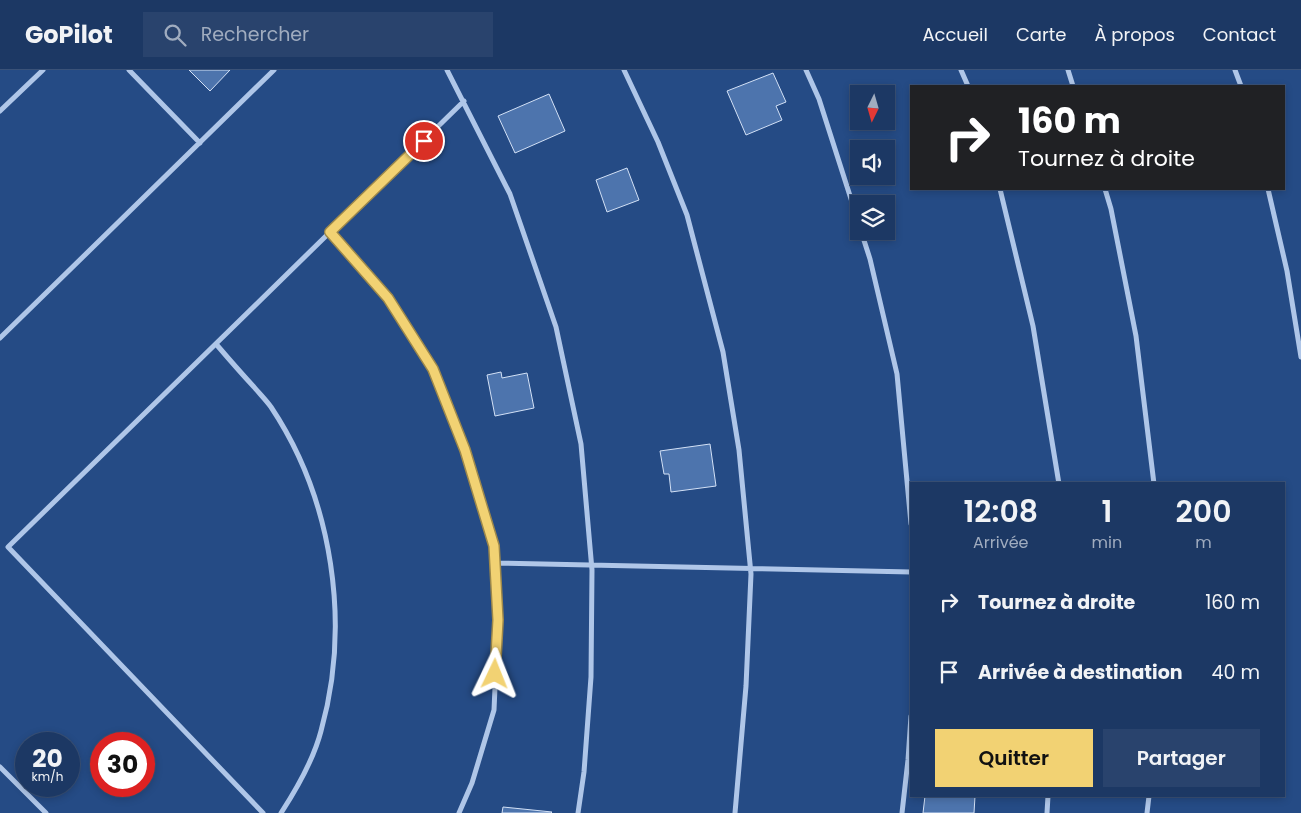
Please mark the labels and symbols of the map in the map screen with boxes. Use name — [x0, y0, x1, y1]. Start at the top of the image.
north arrow — [850, 85, 895, 130]
pin — [403, 120, 445, 162]
position arrow — [468, 647, 520, 699]
speed limit sign: 30 — [90, 732, 155, 797]

